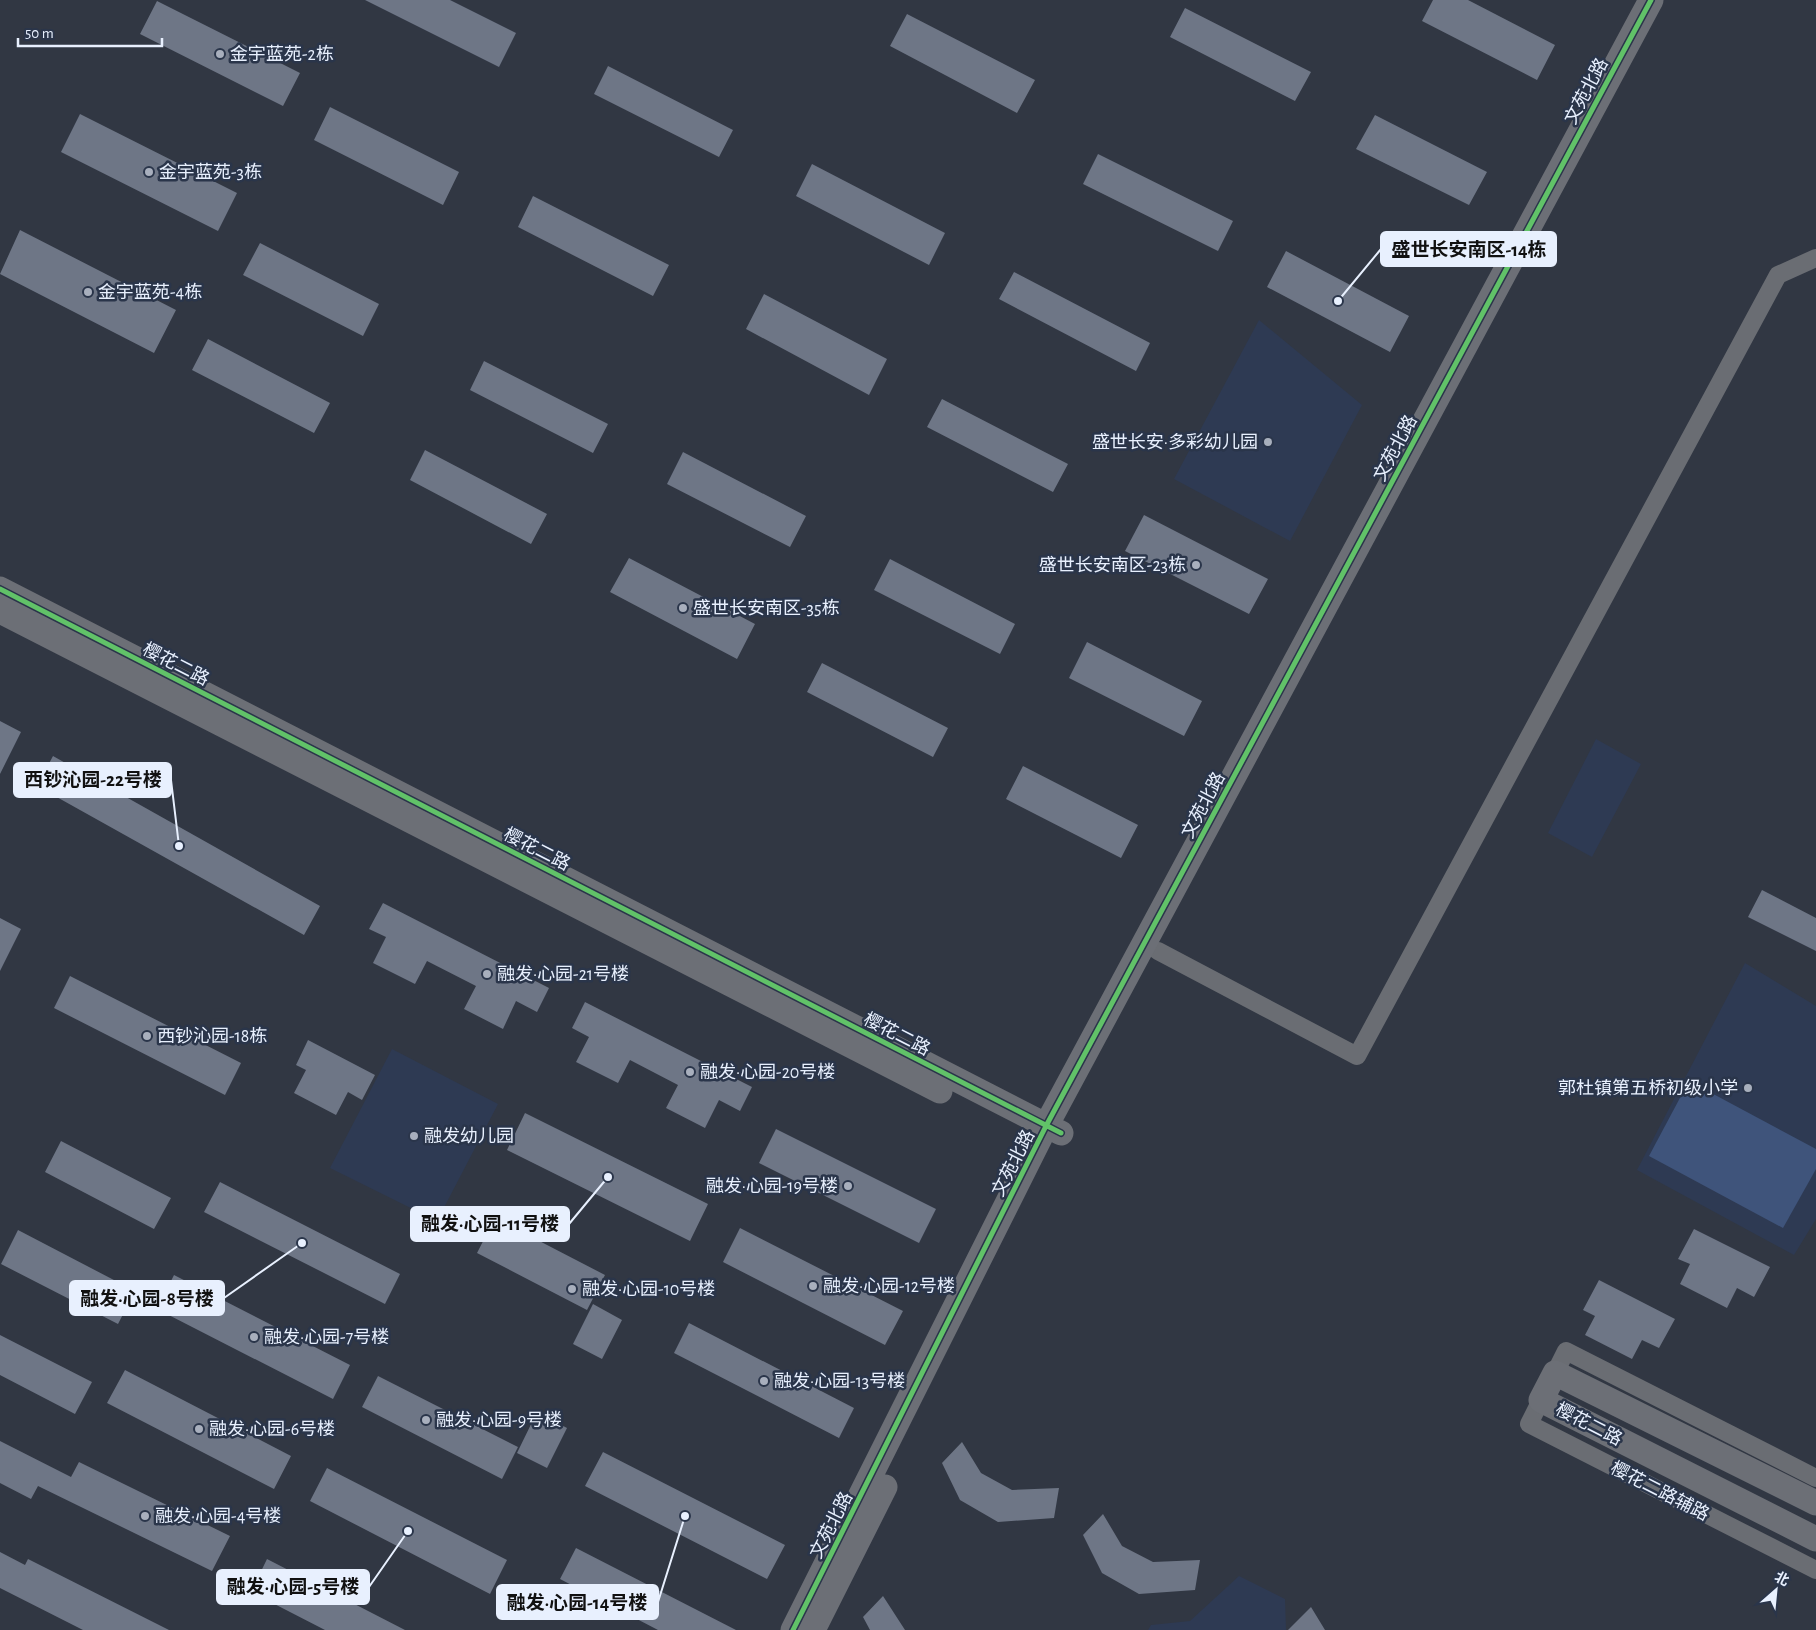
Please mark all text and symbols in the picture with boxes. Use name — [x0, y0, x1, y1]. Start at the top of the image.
scale bar — [18, 15, 161, 47]
text: 50 m — [25, 26, 54, 41]
place label: 金宇蓝苑-2栋 — [230, 44, 334, 64]
marker: 金宇蓝苑-2栋 — [214, 48, 226, 60]
street label: 文苑北路 — [1560, 55, 1612, 127]
place label: 金宇蓝苑-3栋 — [159, 162, 262, 182]
marker: 金宇蓝苑-3栋 — [143, 166, 155, 178]
callout: 盛世长安南区-14栋 — [1381, 232, 1556, 266]
text: 盛世长安南区-14栋 — [1391, 239, 1547, 260]
place label: 金宇蓝苑-4栋 — [98, 282, 202, 302]
marker: 金宇蓝苑-4栋 — [82, 286, 94, 298]
street label: 文苑北路 — [1369, 412, 1421, 484]
place label: 盛世长安·多彩幼儿园 — [1092, 432, 1258, 452]
marker: 盛世长安·多彩幼儿园 — [1262, 436, 1274, 448]
place label: 盛世长安南区-23栋 — [1039, 555, 1186, 575]
marker: 盛世长安南区-23栋 — [1190, 559, 1202, 571]
place label: 盛世长安南区-35栋 — [693, 598, 839, 618]
marker: 盛世长安南区-35栋 — [677, 602, 689, 614]
street label: 樱花二路 — [139, 639, 213, 689]
callout: 西钞沁园-22号楼 — [14, 763, 171, 797]
street label: 文苑北路 — [1177, 769, 1229, 841]
text: 西钞沁园-22号楼 — [24, 770, 162, 790]
street label: 樱花二路 — [500, 824, 574, 874]
place label: 融发·心园-21号楼 — [497, 964, 629, 984]
marker: 融发·心园-21号楼 — [481, 968, 493, 980]
street label: 樱花二路 — [860, 1009, 934, 1059]
place label: 西钞沁园-18栋 — [157, 1026, 267, 1046]
marker: 西钞沁园-18栋 — [141, 1030, 153, 1042]
place label: 融发·心园-20号楼 — [700, 1062, 835, 1082]
marker: 融发·心园-20号楼 — [684, 1066, 696, 1078]
place label: 郭杜镇第五桥初级小学 — [1558, 1078, 1738, 1098]
marker: 郭杜镇第五桥初级小学 — [1742, 1082, 1754, 1094]
place label: 融发幼儿园 — [424, 1126, 514, 1146]
street label: 文苑北路 — [988, 1126, 1038, 1200]
marker: 融发幼儿园 — [408, 1130, 420, 1142]
place label: 融发·心园-19号楼 — [706, 1176, 838, 1196]
marker: 融发·心园-19号楼 — [842, 1180, 854, 1192]
callout: 融发·心园-11号楼 — [411, 1207, 569, 1241]
text: 融发·心园-11号楼 — [421, 1213, 559, 1234]
place label: 融发·心园-12号楼 — [823, 1276, 955, 1296]
place label: 融发·心园-10号楼 — [582, 1279, 715, 1299]
marker: 融发·心园-12号楼 — [807, 1280, 819, 1292]
callout: 融发·心园-8号楼 — [70, 1281, 224, 1315]
marker: 融发·心园-10号楼 — [566, 1283, 578, 1295]
text: 融发·心园-8号楼 — [80, 1288, 214, 1309]
place label: 融发·心园-7号楼 — [264, 1327, 389, 1347]
marker: 融发·心园-7号楼 — [248, 1331, 260, 1343]
place label: 融发·心园-13号楼 — [774, 1371, 905, 1391]
marker: 融发·心园-13号楼 — [758, 1375, 770, 1387]
street label: 樱花二路 — [1552, 1399, 1626, 1449]
place label: 融发·心园-9号楼 — [436, 1410, 562, 1430]
marker: 融发·心园-9号楼 — [420, 1414, 432, 1426]
place label: 融发·心园-6号楼 — [209, 1419, 335, 1439]
marker: 融发·心园-6号楼 — [193, 1423, 205, 1435]
street label: 樱花二路辅路 — [1607, 1458, 1713, 1524]
street label: 文苑北路 — [806, 1488, 856, 1562]
place label: 融发·心园-4号楼 — [155, 1506, 281, 1526]
marker: 融发·心园-4号楼 — [139, 1510, 151, 1522]
north arrow — [1751, 1565, 1801, 1615]
text: 北 — [1772, 1569, 1791, 1589]
callout: 融发·心园-5号楼 — [217, 1570, 369, 1604]
text: 融发·心园-5号楼 — [227, 1576, 359, 1597]
callout: 融发·心园-14号楼 — [497, 1585, 658, 1619]
text: 融发·心园-14号楼 — [507, 1592, 647, 1613]

